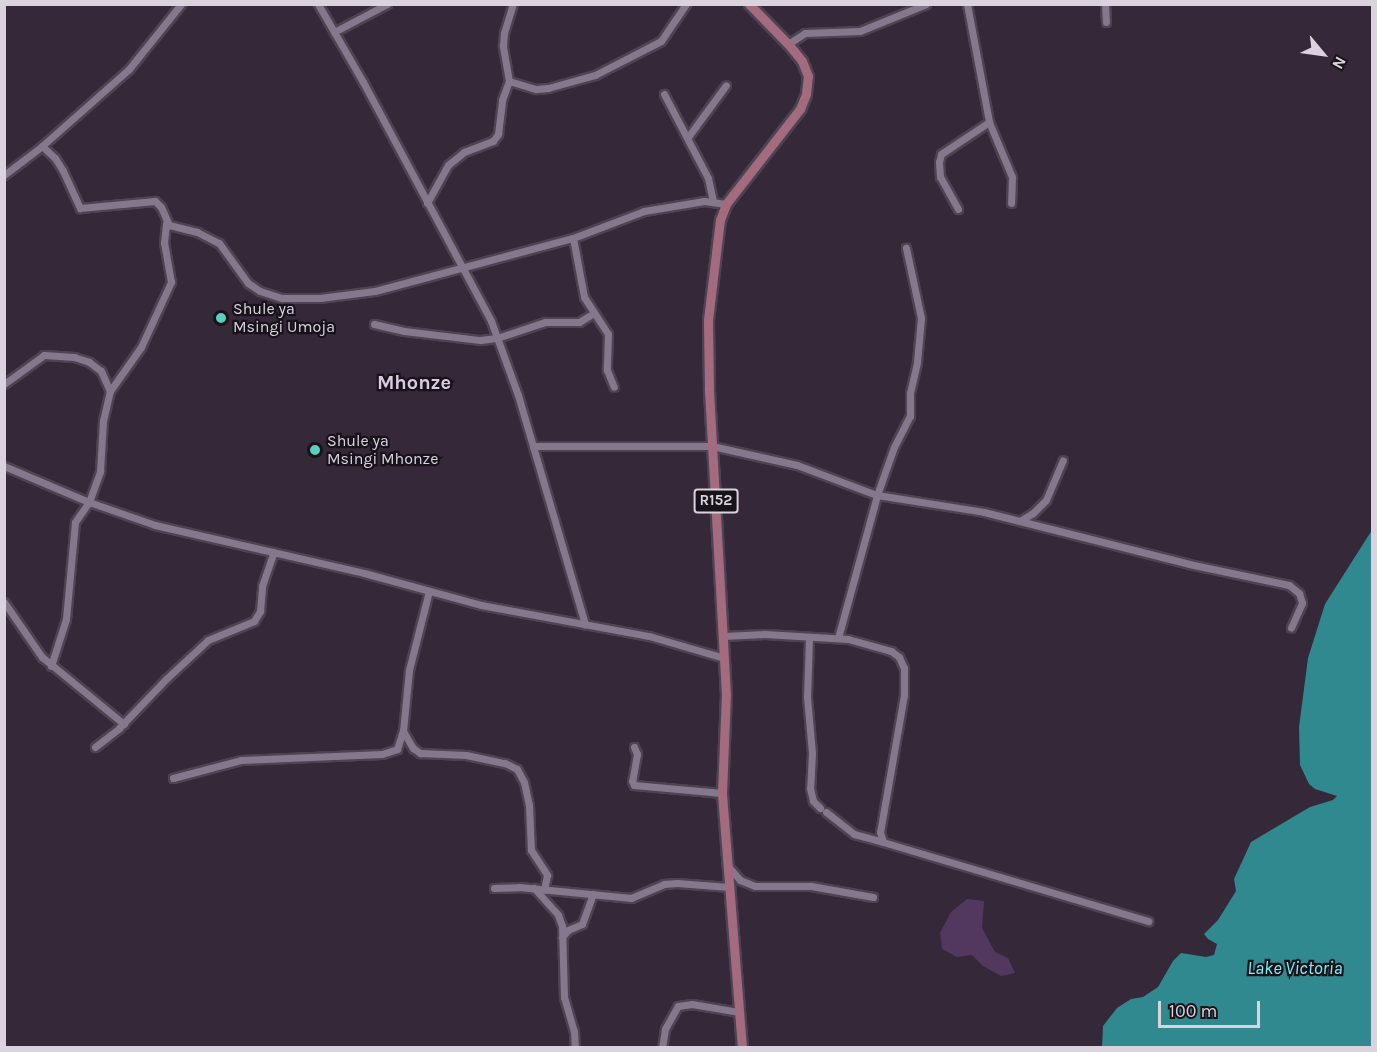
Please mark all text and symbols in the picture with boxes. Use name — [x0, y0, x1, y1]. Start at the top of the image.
north arrow — [1293, 24, 1353, 84]
text: N — [1328, 53, 1350, 73]
place label: Shule ya Msingi Umoja — [233, 299, 335, 337]
marker: Shule ya Msingi Umoja — [214, 311, 228, 325]
district label: Mhonze — [377, 370, 451, 394]
place label: Shule ya Msingi Mhonze — [327, 431, 438, 469]
marker: Shule ya Msingi Mhonze — [308, 443, 322, 457]
road number: R152 — [694, 489, 738, 513]
water label: Lake Victoria — [1247, 957, 1343, 979]
scale bar — [1161, 989, 1263, 1027]
text: 100 m — [1169, 1000, 1217, 1022]

